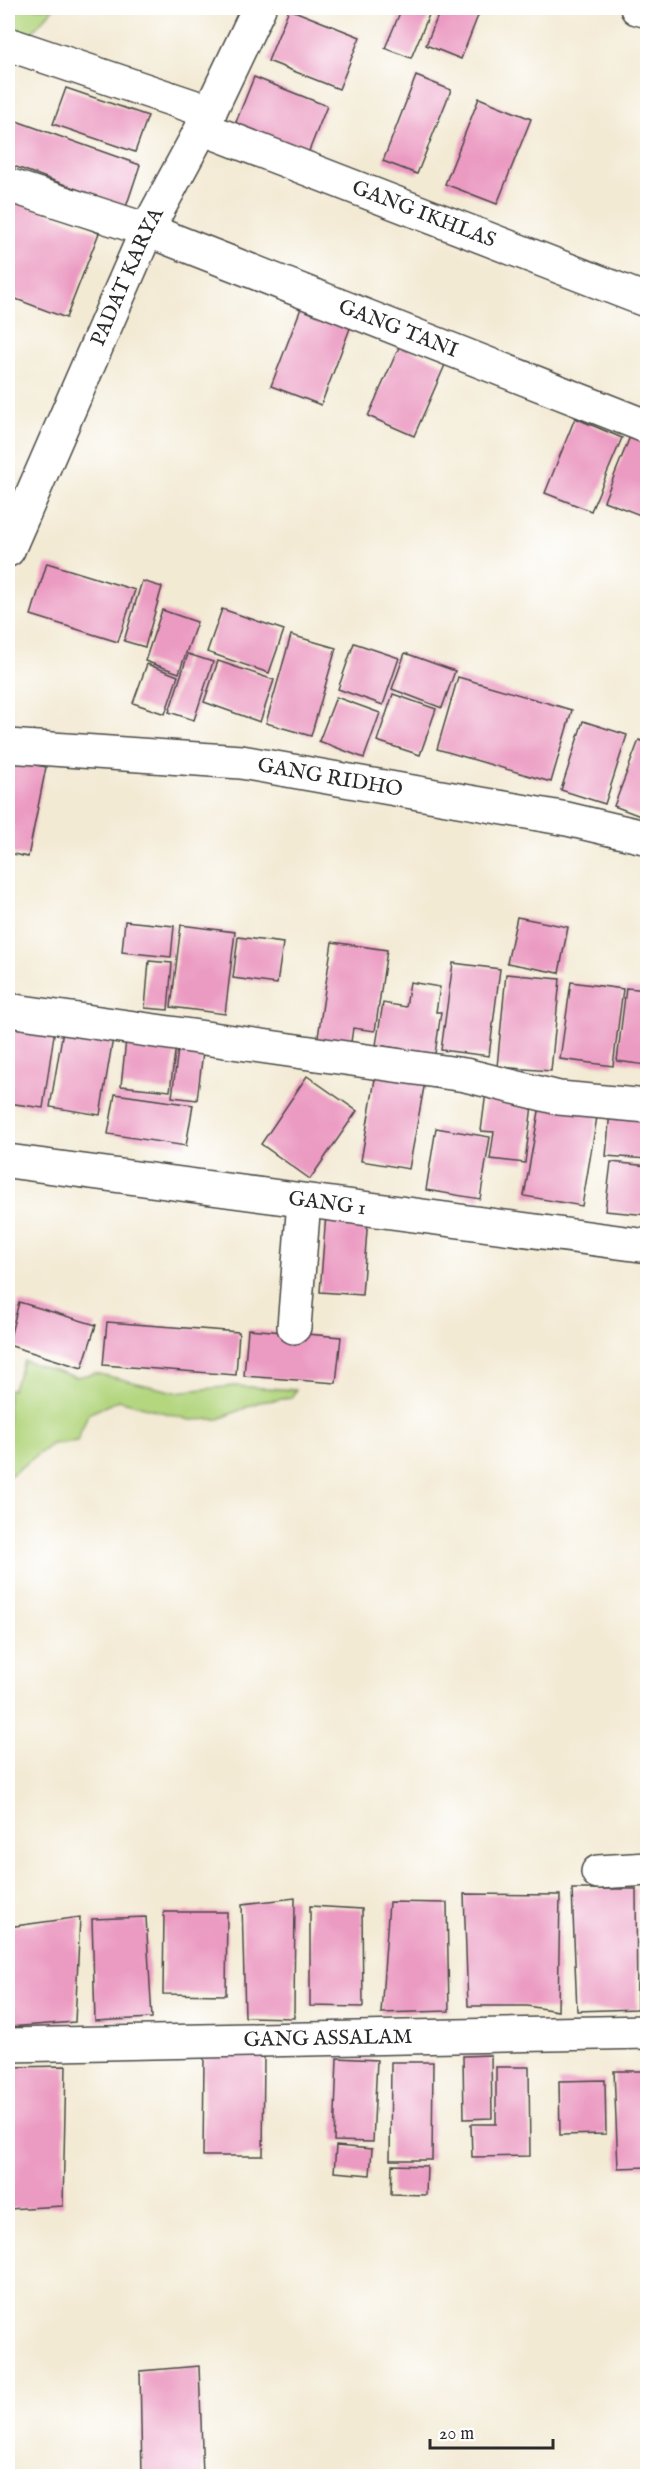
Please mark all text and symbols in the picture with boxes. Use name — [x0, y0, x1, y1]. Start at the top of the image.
street label: GANG IKHLAS — [348, 174, 500, 254]
street label: PADAT KARYA — [85, 202, 170, 350]
street label: GANG TANI — [335, 293, 462, 364]
street label: GANG RIDHO — [255, 752, 405, 804]
street label: GANG 1 — [287, 1185, 368, 1222]
street label: GANG ASSALAM — [243, 2023, 413, 2054]
scale bar — [430, 2412, 553, 2450]
text: 20 m — [439, 2423, 474, 2446]

